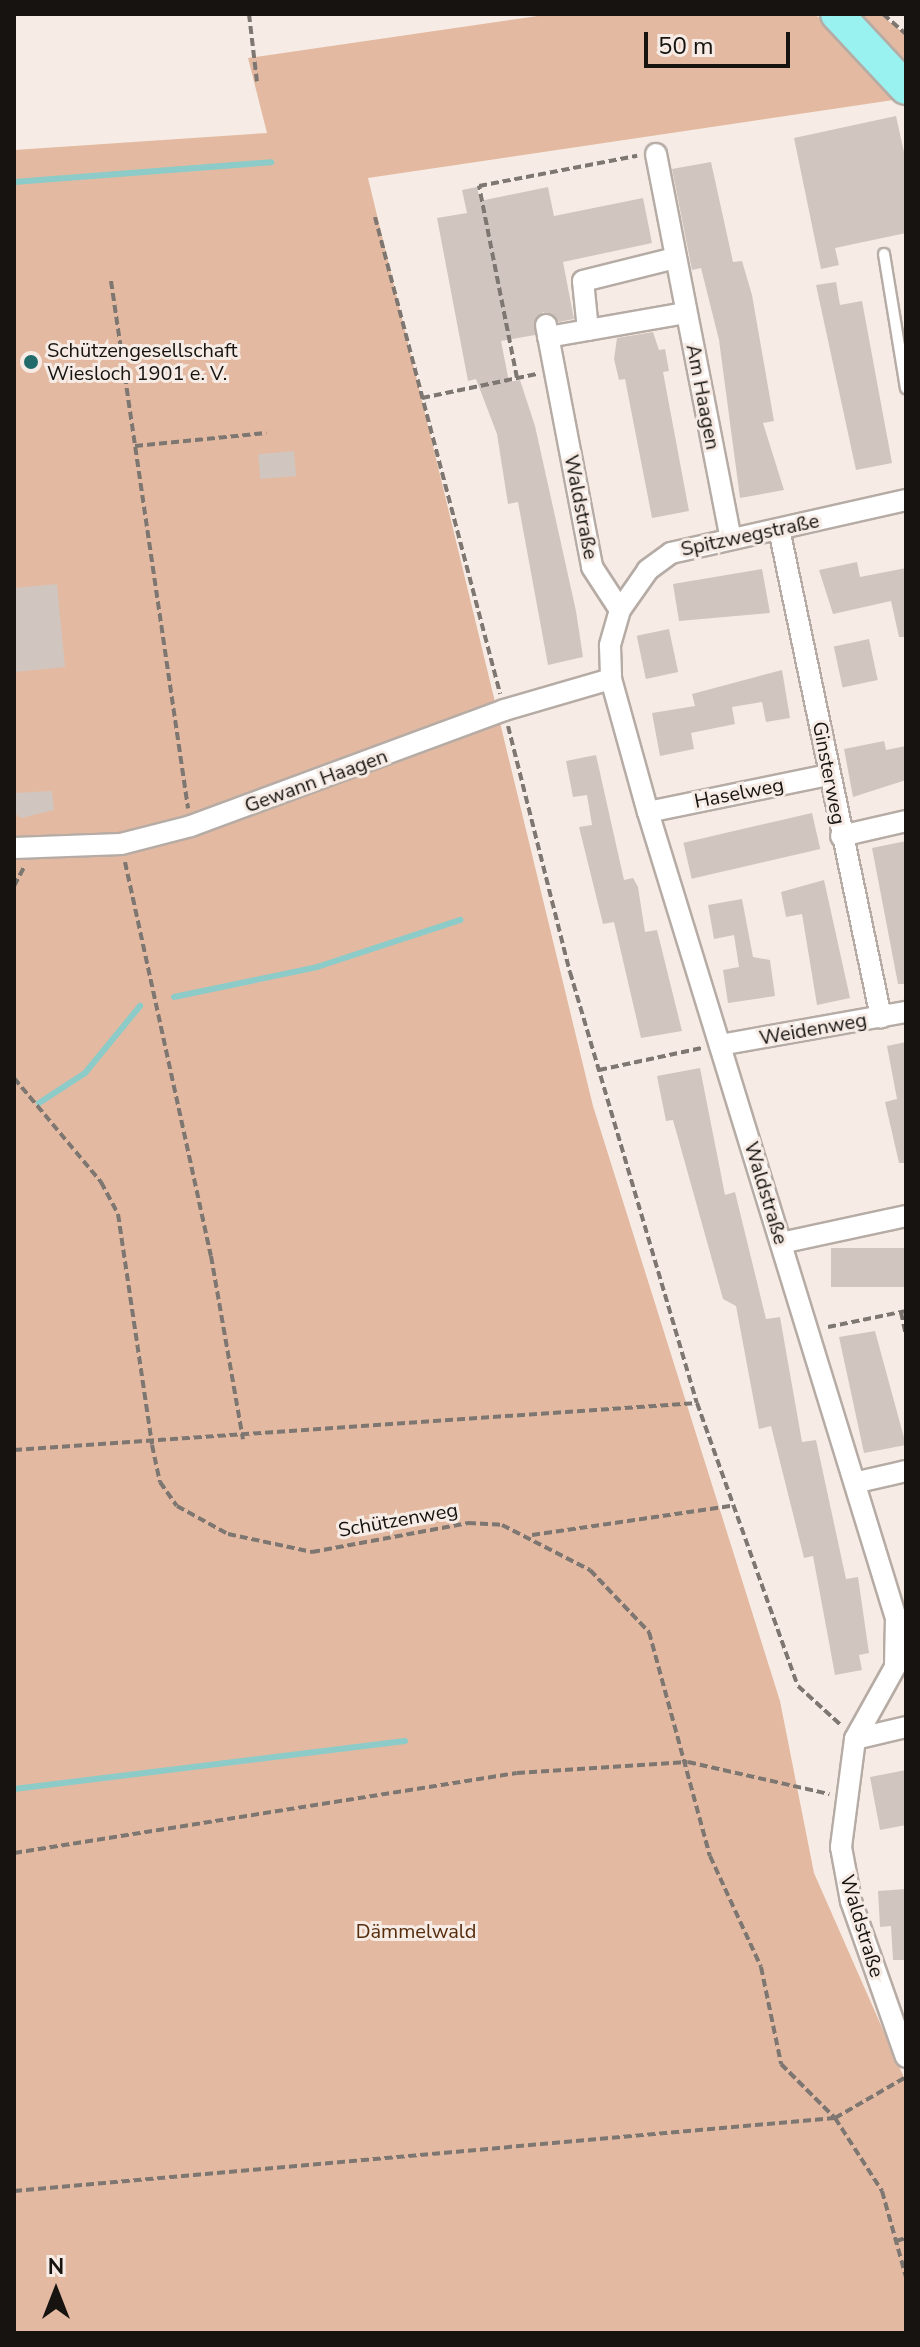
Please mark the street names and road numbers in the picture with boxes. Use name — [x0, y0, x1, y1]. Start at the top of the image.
street label: Am Haagen — [681, 342, 725, 452]
street label: Waldstraße — [559, 453, 603, 561]
street label: Spitzwegstraße — [679, 509, 821, 561]
street label: Ginsterweg — [807, 719, 851, 827]
street label: Gewann Haagen — [241, 744, 391, 818]
street label: Haselweg — [692, 773, 786, 813]
street label: Weidenweg — [757, 1008, 869, 1050]
street label: Waldstraße — [739, 1139, 793, 1247]
street label: Schützenweg — [336, 1498, 460, 1542]
street label: Waldstraße — [835, 1872, 889, 1980]

